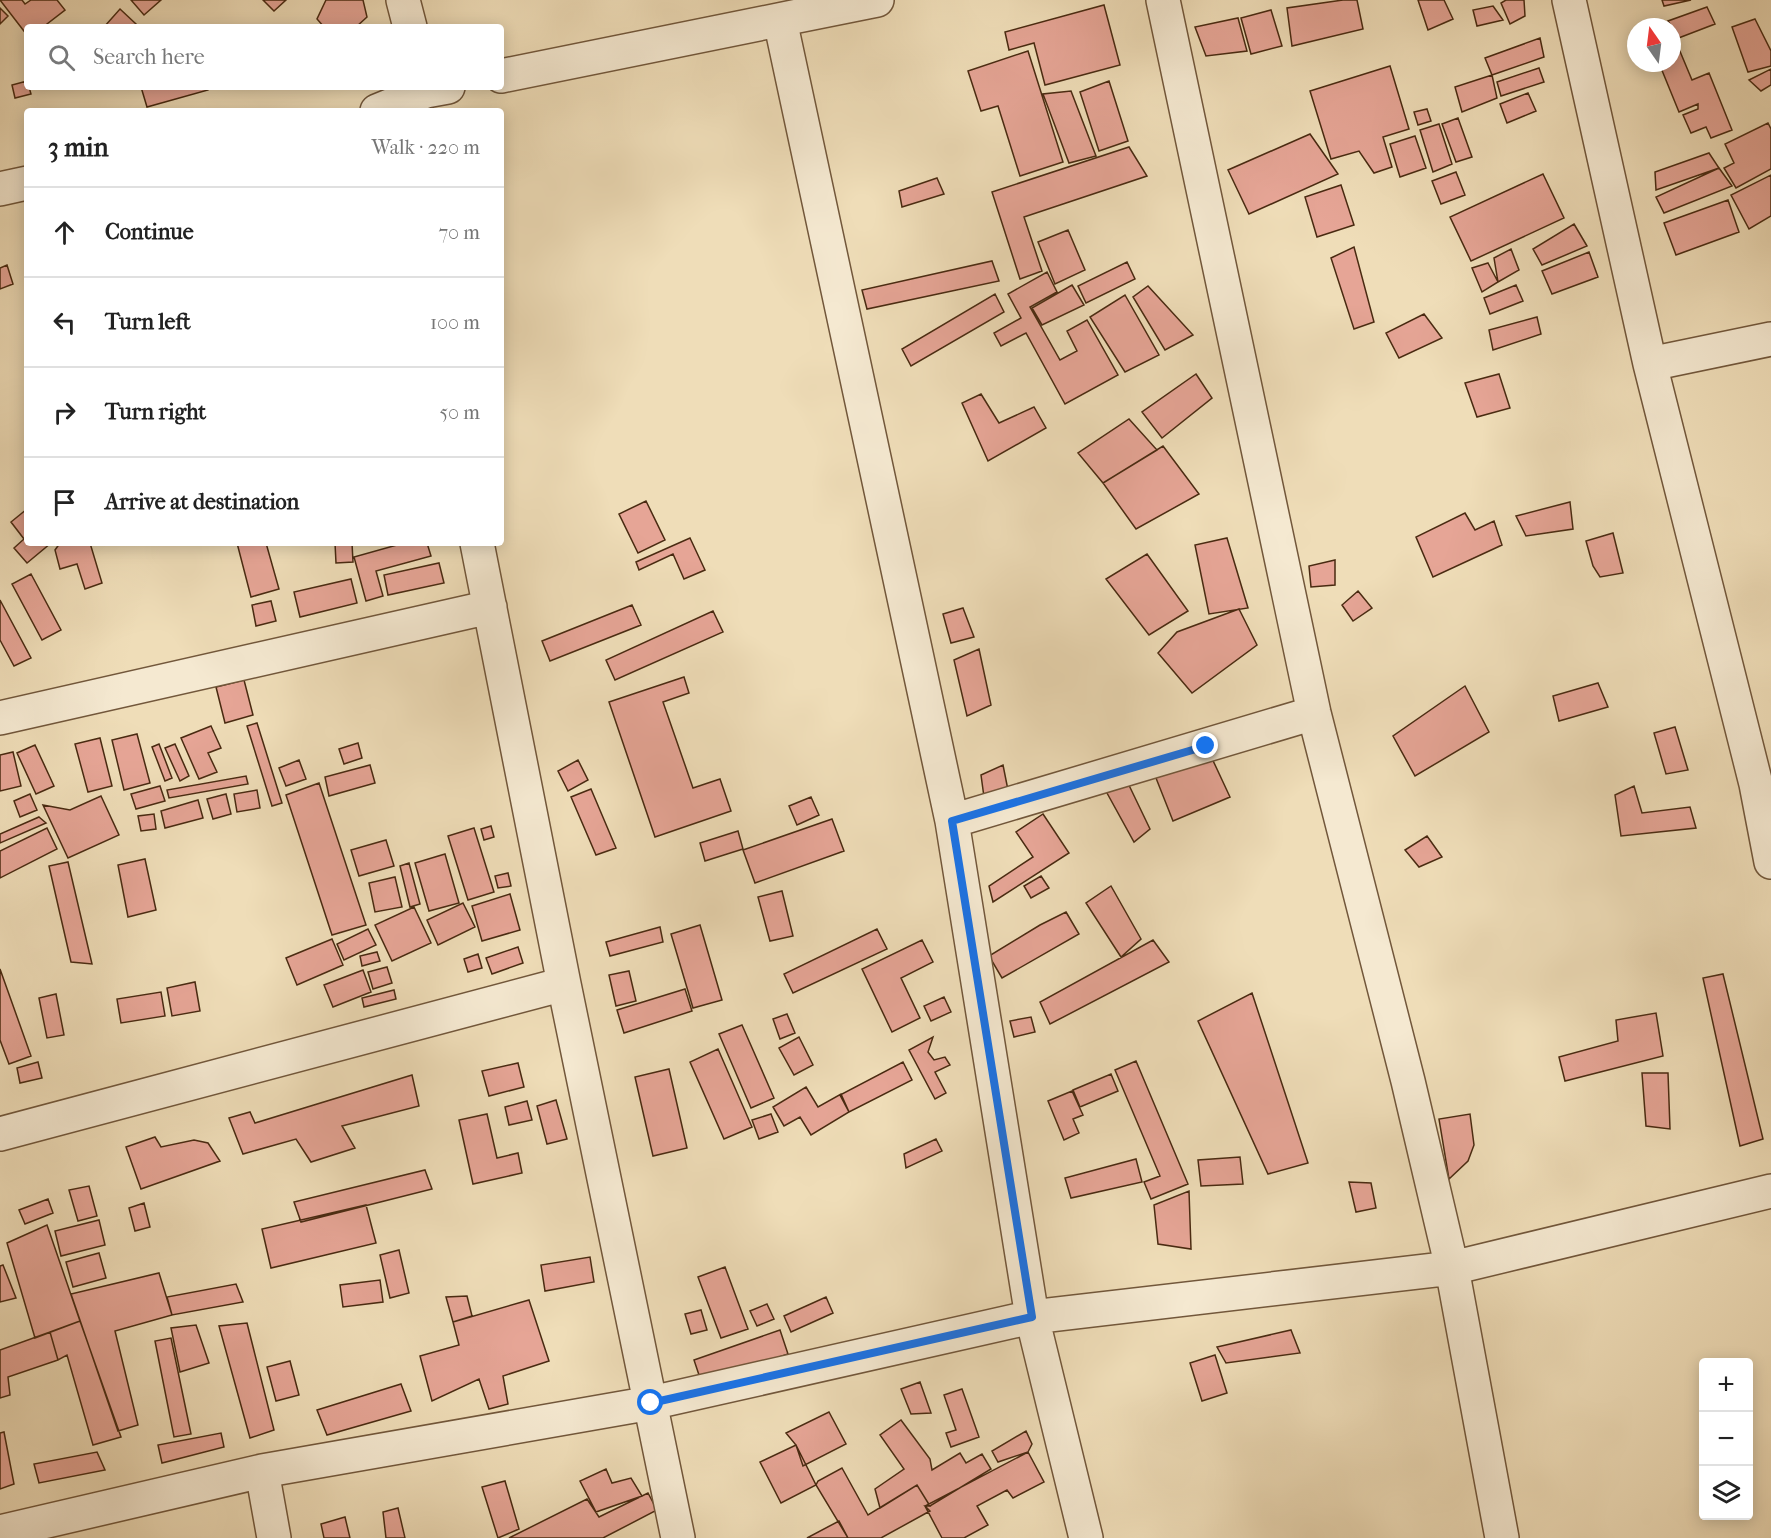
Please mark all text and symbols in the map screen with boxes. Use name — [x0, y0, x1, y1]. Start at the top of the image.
north arrow — [1627, 18, 1681, 72]
search box — [24, 24, 504, 90]
icon: search — [45, 41, 78, 74]
text: Search here — [93, 44, 205, 70]
text: 3 min — [48, 132, 109, 163]
text: Walk · 220 m — [372, 136, 480, 159]
icon: ahead — [48, 216, 81, 249]
text: Continue — [105, 219, 194, 245]
text: 70 m — [438, 221, 480, 244]
icon: left — [48, 306, 81, 339]
text: Turn left — [105, 309, 191, 335]
text: 100 m — [430, 311, 480, 334]
icon: right — [48, 396, 81, 429]
text: Turn right — [105, 399, 206, 425]
text: 50 m — [439, 401, 480, 424]
icon: arrive — [48, 486, 81, 519]
text: Arrive at destination — [105, 489, 299, 515]
route end — [1192, 732, 1218, 758]
map controls — [1699, 1358, 1753, 1520]
button: + — [1699, 1358, 1753, 1412]
route start — [637, 1389, 663, 1415]
button: − — [1699, 1412, 1753, 1466]
button: layers — [1699, 1466, 1753, 1520]

